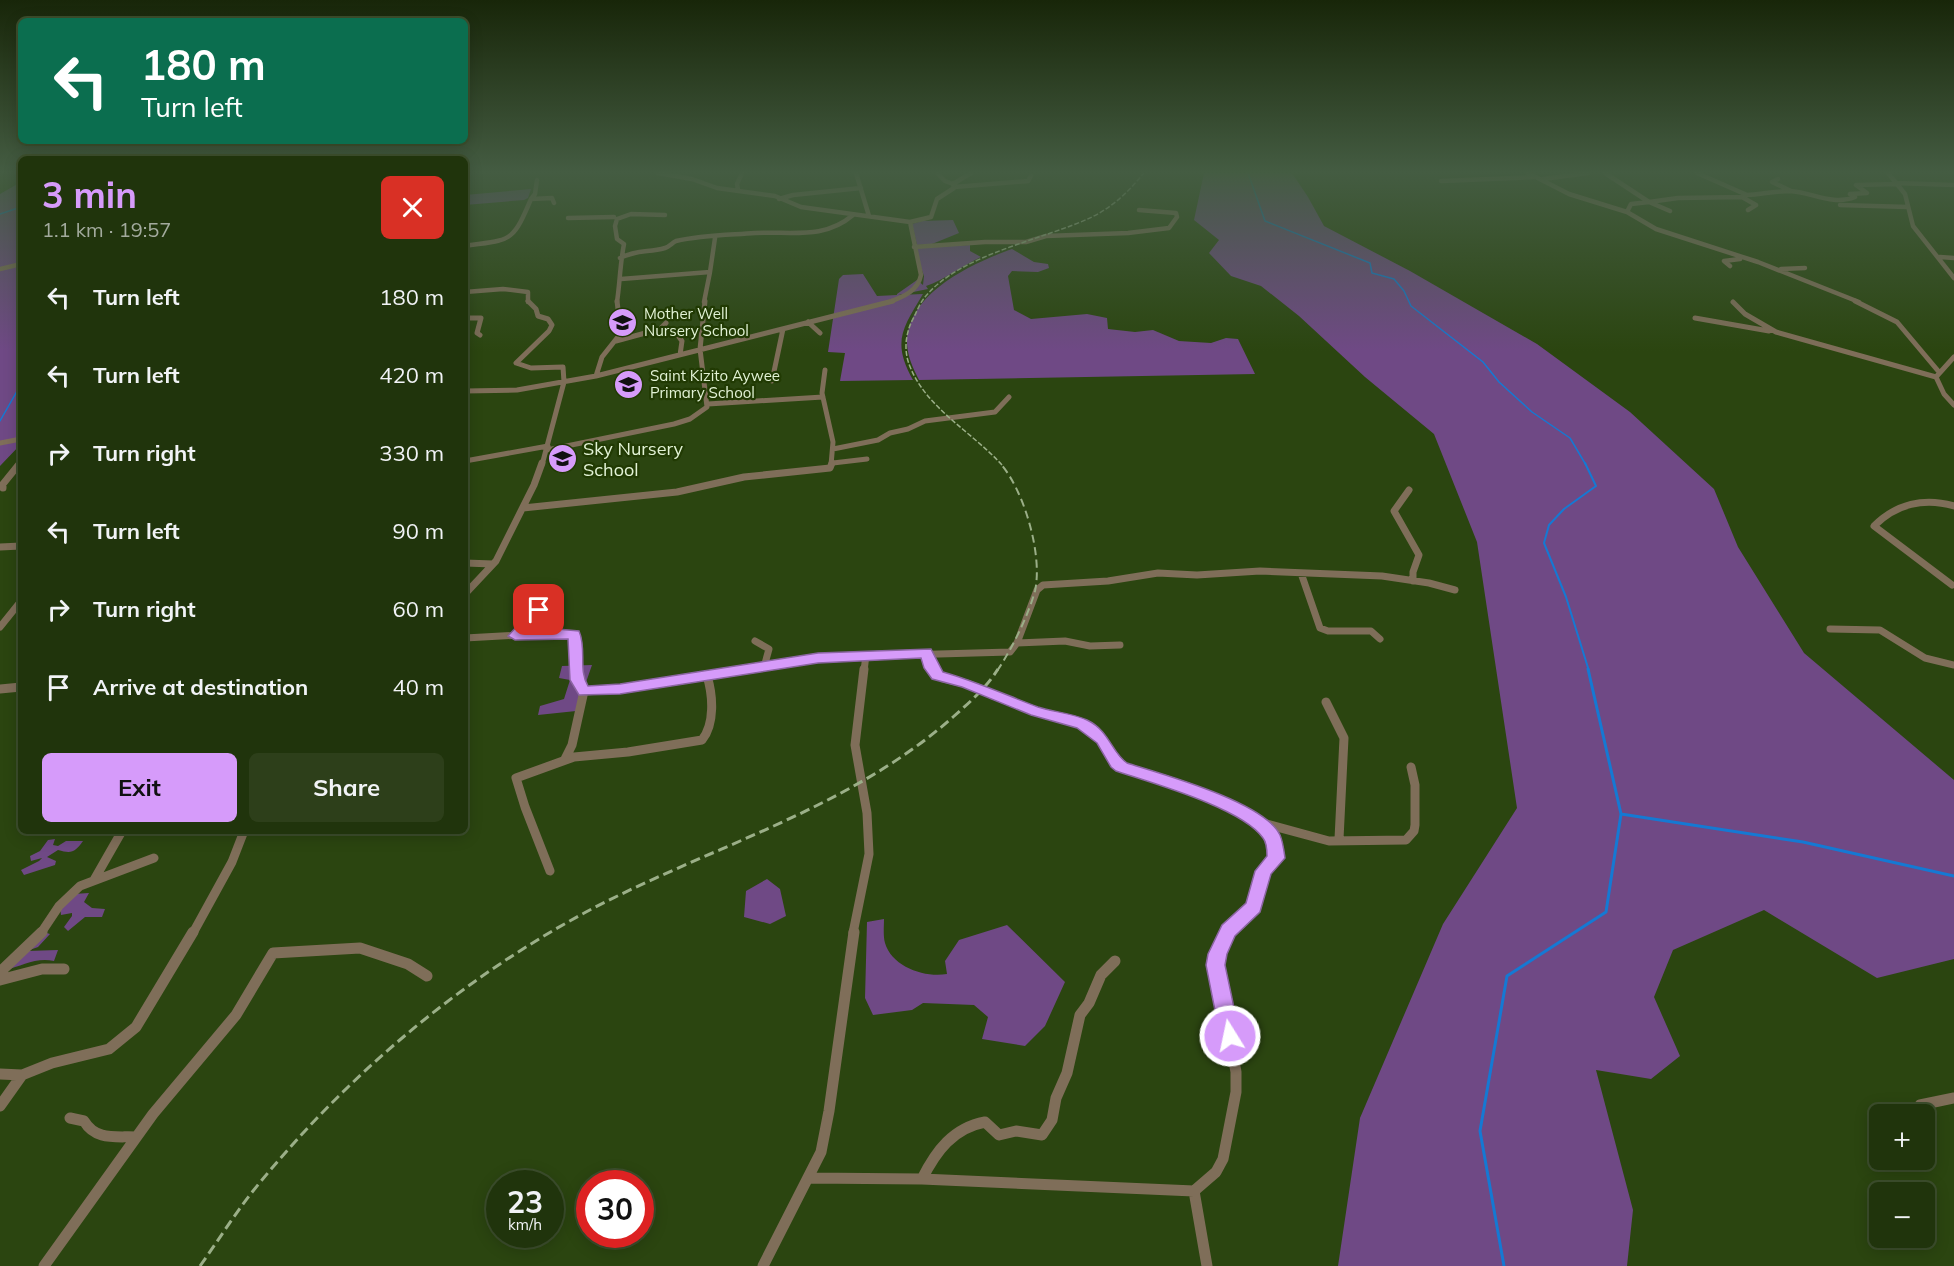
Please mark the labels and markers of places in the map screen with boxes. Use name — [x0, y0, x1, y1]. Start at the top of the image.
place label: Mother Well Nursery School — [644, 304, 749, 340]
school or university icon: Mother Well Nursery School — [607, 307, 639, 339]
place label: Saint Kizito Aywee Primary School — [650, 366, 780, 402]
school or university icon: Saint Kizito Aywee Primary School — [613, 369, 645, 401]
place label: Sky Nursery School — [583, 437, 684, 481]
school or university icon: Sky Nursery School — [546, 443, 578, 475]
pin — [513, 584, 564, 635]

